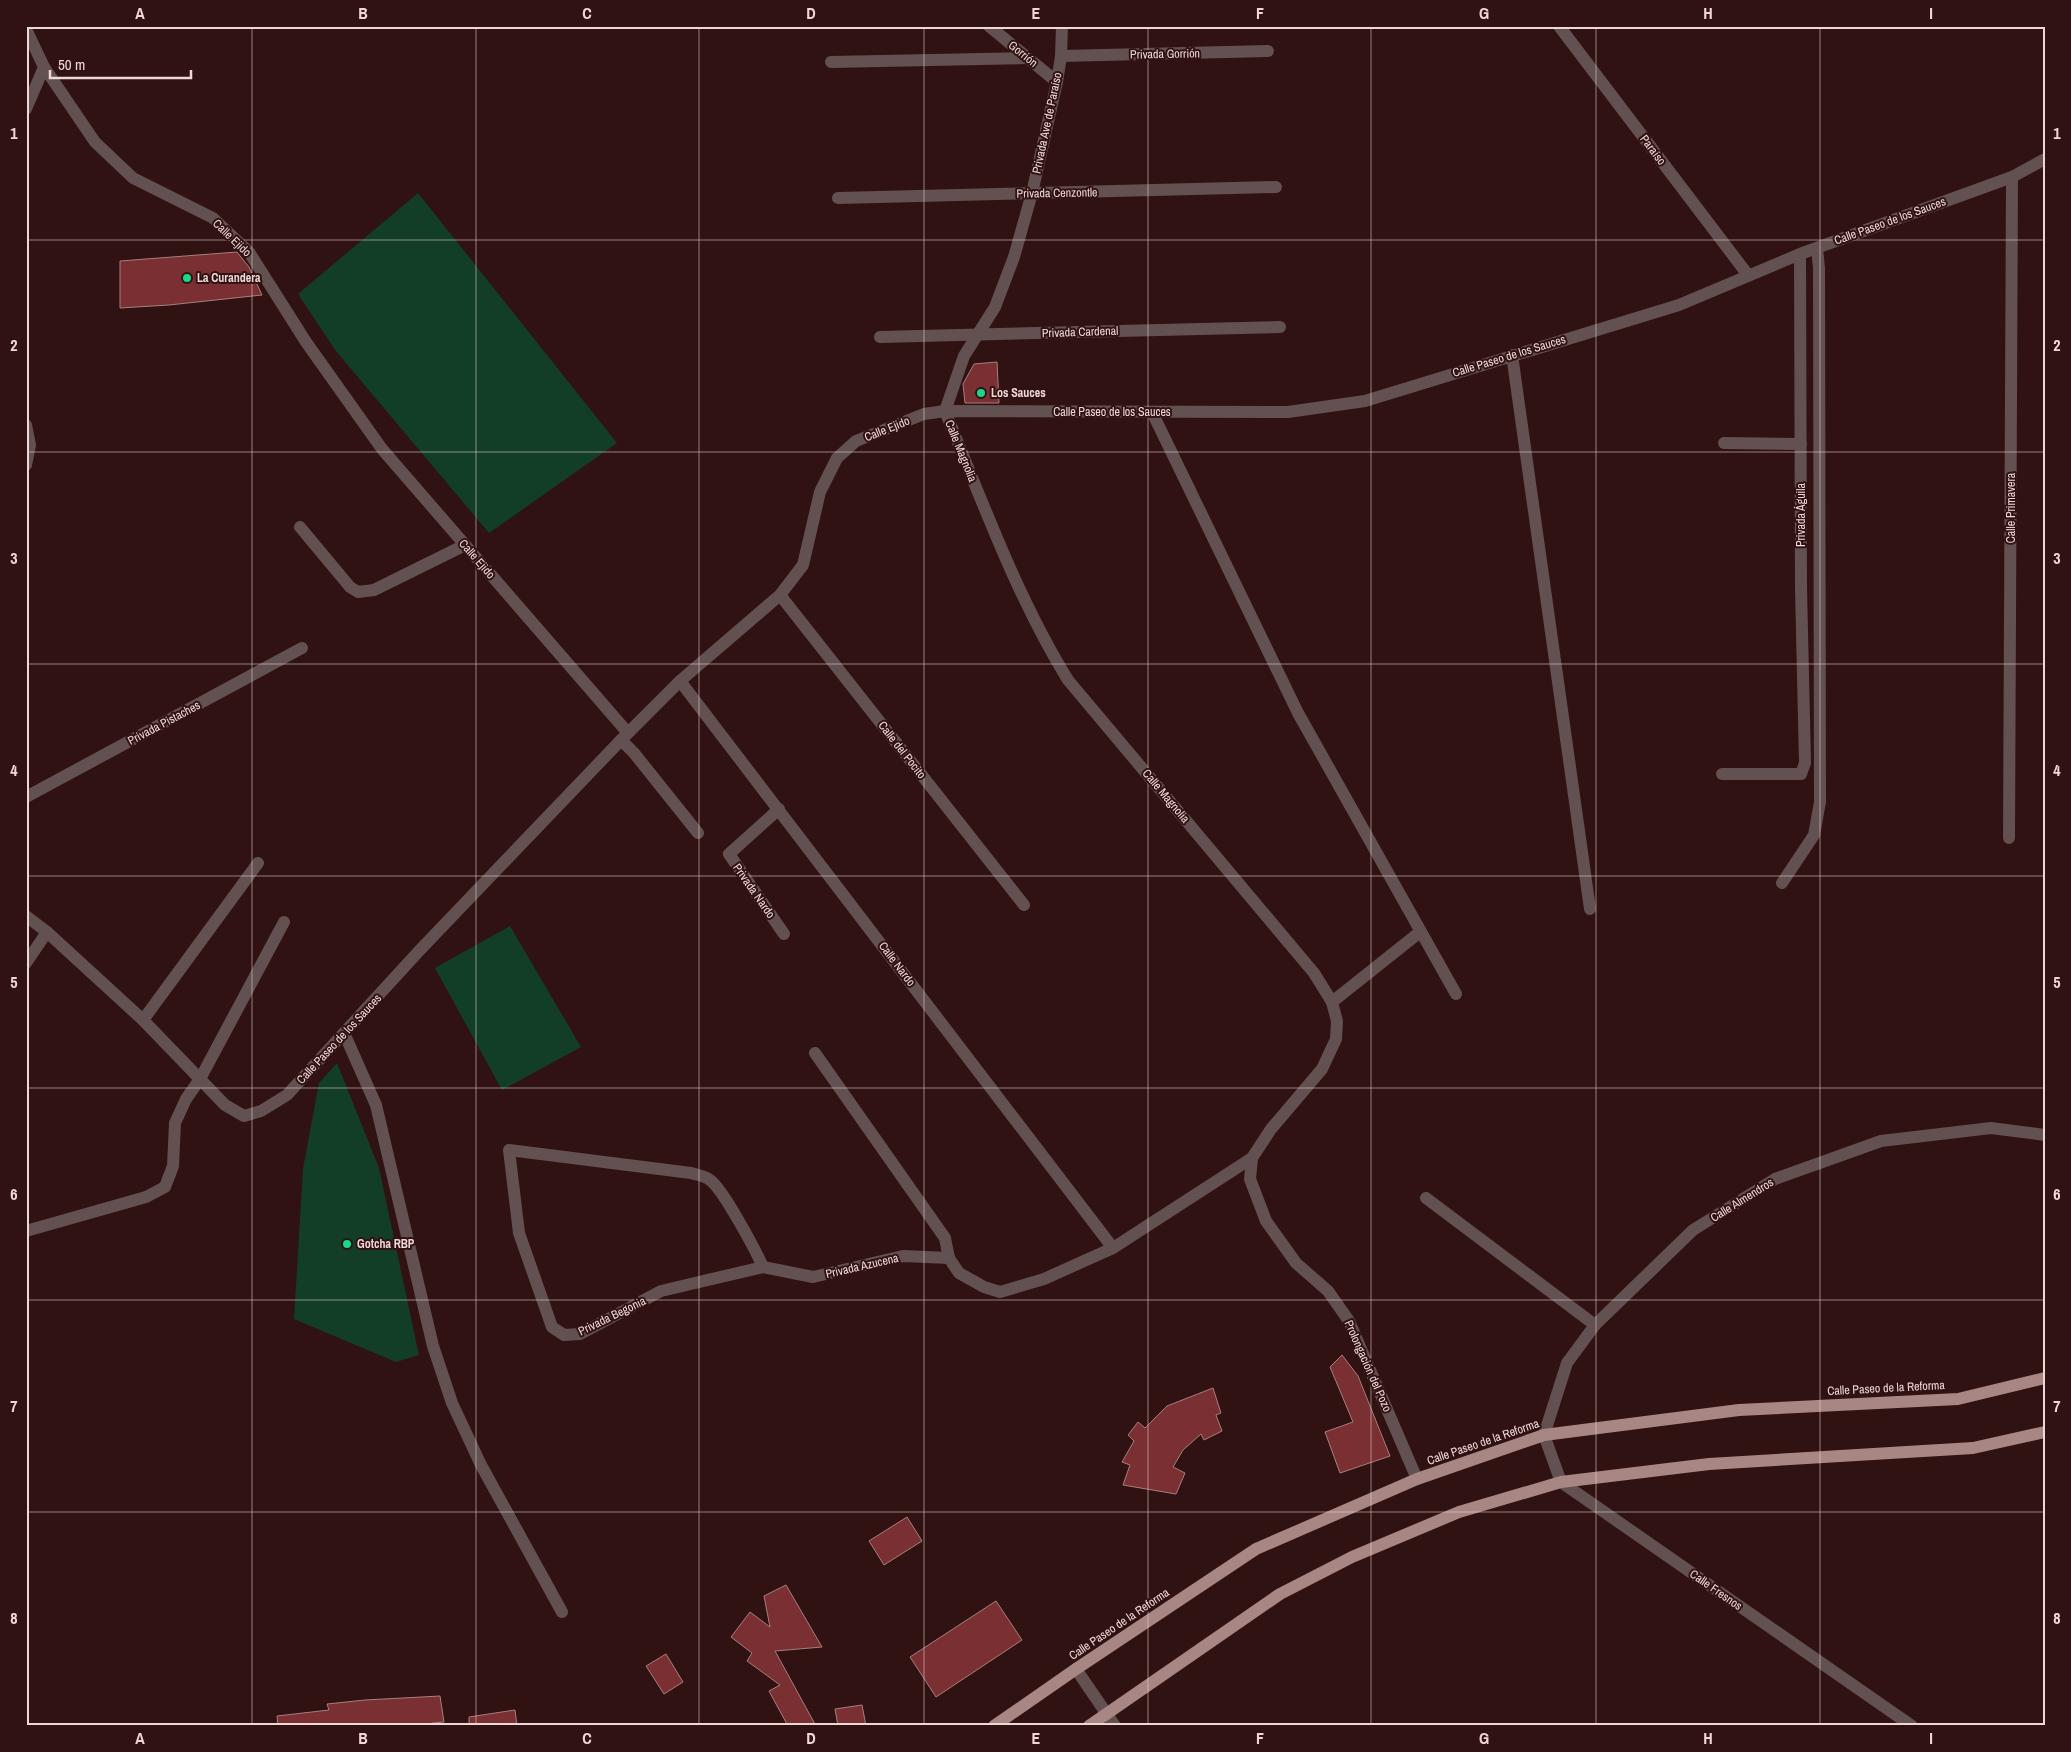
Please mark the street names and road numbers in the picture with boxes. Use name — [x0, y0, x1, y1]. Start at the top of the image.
street label: Gorrión — [1005, 37, 1041, 71]
street label: Privada Gorrión — [1130, 45, 1200, 63]
street label: Privada Ave de Paraíso — [1028, 71, 1066, 175]
street label: Paraíso — [1636, 132, 1670, 168]
street label: Privada Cenzontle — [1016, 184, 1098, 202]
street label: Calle Paseo de los Sauces — [1832, 193, 1948, 249]
street label: Calle Ejido — [209, 216, 255, 260]
street label: Privada Cardenal — [1041, 323, 1119, 341]
street label: Calle Paseo de los Sauces — [1450, 331, 1568, 381]
street label: Calle Paseo de los Sauces — [1053, 404, 1171, 420]
street label: Calle Ejido — [862, 413, 912, 445]
street label: Calle Magnolia — [941, 418, 981, 485]
street label: Calle Primavera — [2003, 472, 2019, 543]
street label: Privada Águila — [1793, 482, 1809, 547]
street label: Calle Ejido — [455, 536, 499, 582]
street label: Privada Pistaches — [125, 697, 203, 749]
street label: Calle del Pocito — [874, 718, 930, 782]
street label: Calle Magnolia — [1139, 766, 1194, 827]
street label: Privada Nardo — [729, 860, 779, 922]
street label: Calle Nardo — [875, 938, 919, 990]
street label: Calle Paseo de los Sauces — [293, 990, 385, 1087]
street label: Calle Almendros — [1707, 1174, 1777, 1226]
street label: Privada Azucena — [824, 1250, 901, 1282]
street label: Privada Begonia — [576, 1293, 649, 1339]
street label: Prolongación del Pozo — [1341, 1318, 1395, 1414]
street label: Calle Paseo de la Reforma — [1827, 1377, 1946, 1399]
street label: Calle Paseo de la Reforma — [1425, 1415, 1542, 1469]
street label: Calle Fresnos — [1687, 1566, 1746, 1614]
street label: Calle Paseo de la Reforma — [1066, 1584, 1173, 1664]

